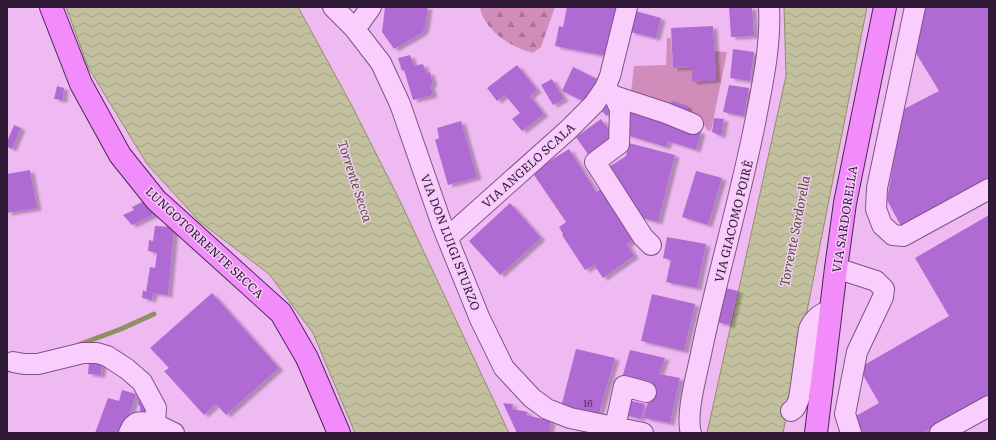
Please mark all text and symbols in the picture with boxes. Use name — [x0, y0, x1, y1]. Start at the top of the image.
street label: VIA ANGELO SCALA — [477, 118, 579, 212]
water label: Torrente Secca — [334, 138, 378, 225]
street label: VIA GIACOMO POIRÈ — [709, 158, 757, 284]
street label: VIA SARDORELLA — [827, 164, 861, 274]
street label: VIA DON LUIGI STURZO — [417, 171, 485, 313]
water label: Torrente Sardorella — [774, 173, 814, 288]
street label: LUNGOTORRENTE SECCA — [142, 182, 268, 302]
house number: 16 — [583, 395, 593, 410]

